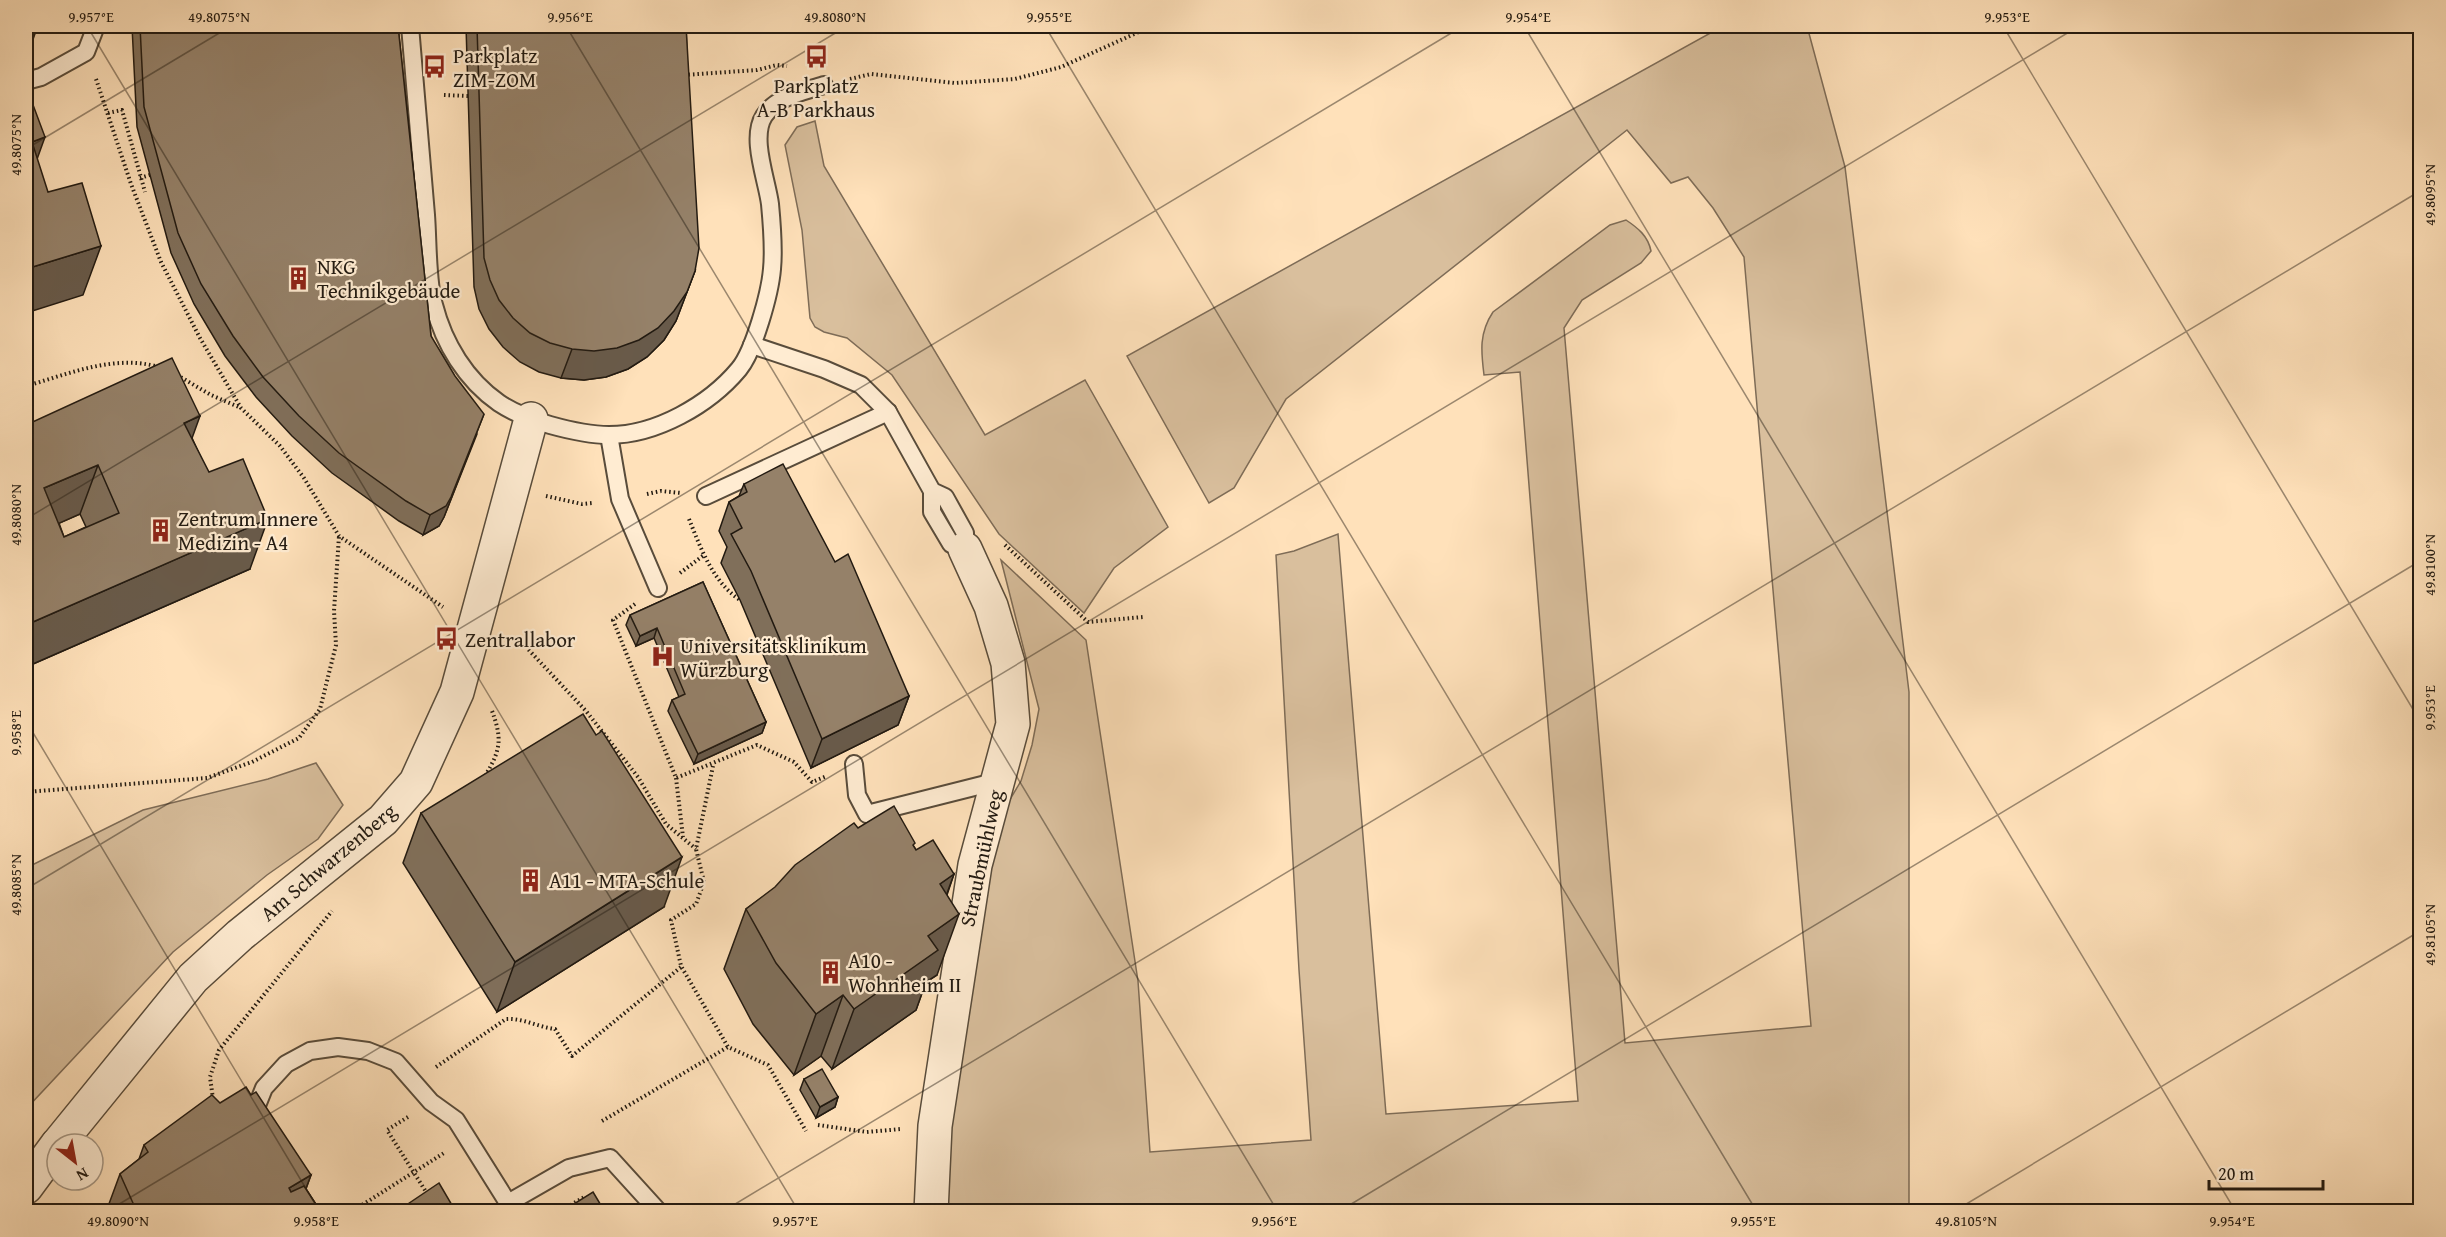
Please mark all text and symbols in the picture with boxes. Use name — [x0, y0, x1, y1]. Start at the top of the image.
text: 9.957°E — [68, 6, 114, 27]
text: 49.8075°N — [188, 6, 250, 27]
text: 9.956°E — [547, 6, 593, 27]
text: 49.8080°N — [804, 6, 866, 27]
text: 9.955°E — [1026, 6, 1072, 27]
text: 9.954°E — [1505, 6, 1551, 27]
text: 9.953°E — [1984, 6, 2030, 27]
place label: Parkplatz ZIM-ZOM — [453, 40, 537, 95]
bus stop icon: Parkplatz A-B Parkhaus — [803, 44, 829, 70]
bus stop icon: Parkplatz ZIM-ZOM — [422, 54, 448, 80]
place label: Parkplatz A-B Parkhaus — [757, 70, 875, 125]
text: 49.8075°N — [5, 114, 26, 176]
text: 49.8095°N — [2419, 164, 2440, 226]
place label: NKG Technikgebäude — [317, 251, 461, 306]
building icon: NKG Technikgebäude — [286, 265, 312, 291]
text: 49.8080°N — [5, 484, 26, 546]
place label: Zentrum Innere Medizin - A4 — [178, 503, 318, 558]
building icon: Zentrum Innere Medizin - A4 — [147, 517, 173, 543]
text: 49.8100°N — [2419, 534, 2440, 596]
place label: Zentrallabor — [465, 624, 576, 655]
bus stop icon: Zentrallabor — [434, 626, 460, 652]
place label: Universitätsklinikum Würzburg — [680, 630, 867, 685]
hospital icon: Universitätsklinikum Würzburg — [649, 644, 675, 670]
text: 9.953°E — [2419, 685, 2440, 731]
text: 9.958°E — [5, 710, 26, 756]
street label: Straubmühlweg — [951, 786, 1011, 929]
street label: Am Schwarzenberg — [253, 795, 403, 928]
text: 49.8085°N — [5, 854, 26, 916]
place label: A11 - MTA-Schule — [549, 865, 704, 896]
building icon: A11 - MTA-Schule — [518, 867, 544, 893]
text: 49.8105°N — [2419, 904, 2440, 966]
place label: A10 - Wohnheim II — [848, 945, 962, 1000]
building icon: A10 - Wohnheim II — [817, 959, 843, 985]
north arrow — [45, 1132, 105, 1192]
scale bar — [2209, 1153, 2323, 1191]
text: 20 m — [2218, 1160, 2254, 1187]
text: N — [72, 1162, 93, 1188]
text: 49.8090°N — [87, 1210, 149, 1231]
text: 9.958°E — [293, 1210, 339, 1231]
text: 9.957°E — [772, 1210, 818, 1231]
text: 9.956°E — [1251, 1210, 1297, 1231]
text: 9.955°E — [1730, 1210, 1776, 1231]
text: 49.8105°N — [1935, 1210, 1997, 1231]
text: 9.954°E — [2209, 1210, 2255, 1231]

